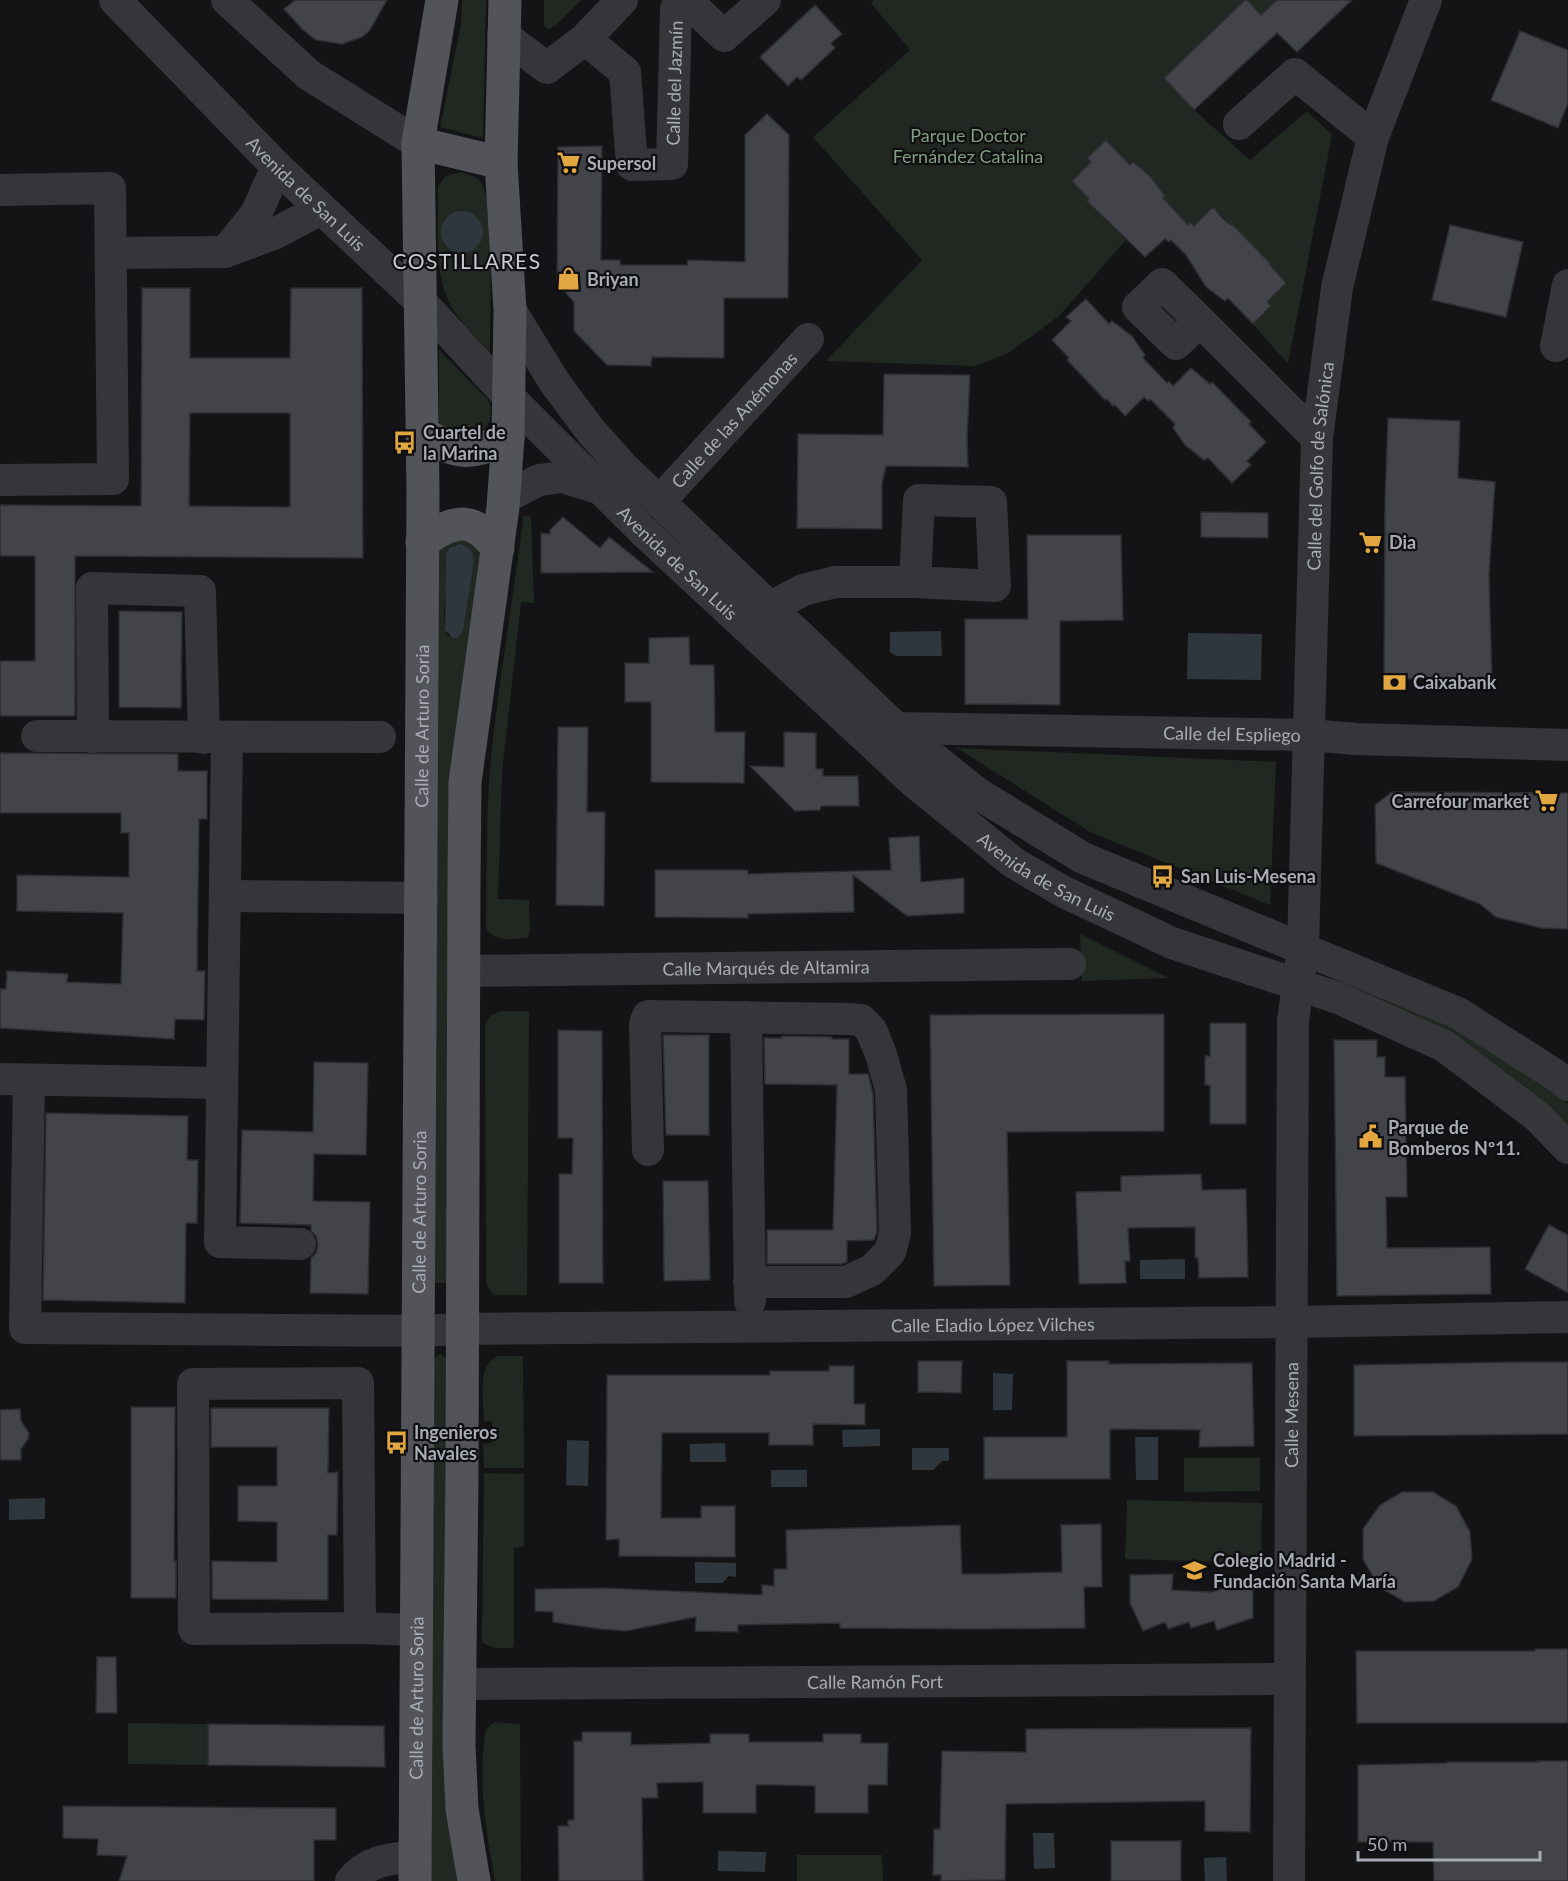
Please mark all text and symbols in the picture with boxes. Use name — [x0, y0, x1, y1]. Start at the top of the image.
street label: Calle del Jazmín — [661, 20, 687, 146]
park label: Parque Doctor Fernández Catalina — [893, 124, 1043, 167]
street label: Avenida de San Luis — [242, 131, 370, 256]
supermarket icon: Supersol — [556, 150, 582, 176]
place label: Supersol — [587, 152, 656, 174]
district label: COSTILLARES — [392, 248, 542, 273]
shop icon: Briyan — [556, 266, 582, 292]
place label: Briyan — [587, 268, 639, 290]
street label: Calle de las Anémonas — [667, 347, 802, 492]
street label: Calle del Golfo de Salónica — [1302, 360, 1338, 571]
place label: Cuartel de la Marina — [423, 421, 506, 464]
bus stop icon: Cuartel de la Marina — [392, 429, 418, 455]
street label: Avenida de San Luis — [613, 501, 742, 624]
supermarket icon: Dia — [1358, 529, 1384, 555]
place label: Dia — [1389, 531, 1416, 553]
street label: Calle de Arturo Soria — [410, 644, 433, 808]
bank icon: Caixabank — [1382, 669, 1408, 695]
place label: Caixabank — [1413, 671, 1497, 693]
street label: Calle del Espliego — [1163, 722, 1301, 746]
supermarket icon: Carrefour market — [1534, 788, 1560, 814]
place label: Carrefour market — [1392, 790, 1529, 812]
street label: Avenida de San Luis — [973, 827, 1119, 926]
bus stop icon: San Luis-Mesena — [1150, 863, 1176, 889]
place label: San Luis-Mesena — [1181, 865, 1316, 887]
street label: Calle Marqués de Altamira — [662, 955, 870, 980]
place label: Parque de Bomberos Nº11. — [1388, 1116, 1520, 1159]
public building icon: Parque de Bomberos Nº11. — [1357, 1124, 1383, 1150]
street label: Calle de Arturo Soria — [407, 1130, 430, 1294]
street label: Calle Eladio López Vilches — [891, 1313, 1095, 1336]
street label: Calle Mesena — [1280, 1362, 1302, 1468]
place label: Ingenieros Navales — [414, 1421, 497, 1464]
bus stop icon: Ingenieros Navales — [383, 1429, 409, 1455]
place label: Colegio Madrid - Fundación Santa María — [1213, 1549, 1396, 1592]
school or university icon: Colegio Madrid - Fundación Santa María — [1182, 1557, 1208, 1583]
street label: Calle de Arturo Soria — [405, 1616, 428, 1780]
street label: Calle Ramón Fort — [807, 1670, 944, 1693]
scale bar — [1358, 1824, 1540, 1862]
text: 50 m — [1367, 1833, 1407, 1855]

